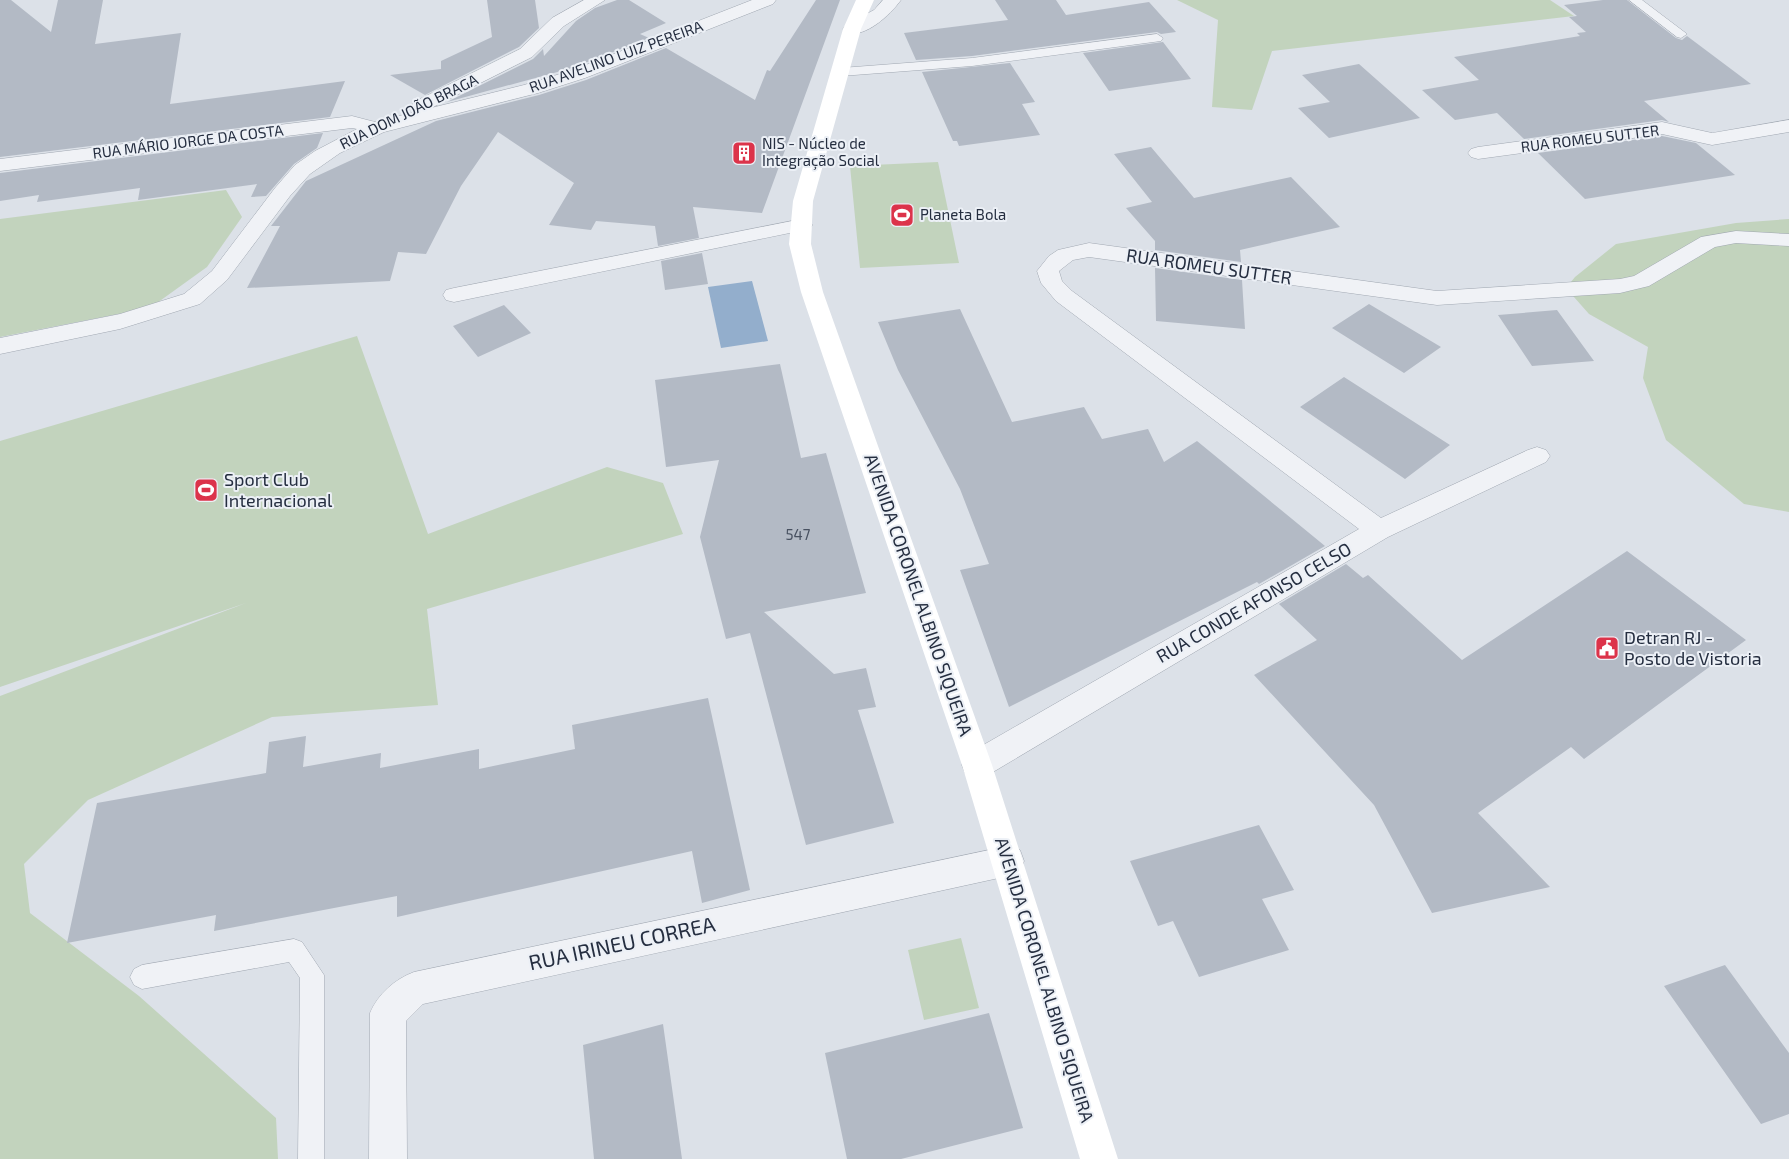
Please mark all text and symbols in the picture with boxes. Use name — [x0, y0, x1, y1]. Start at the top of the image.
street label: RUA AVELINO LUIZ PEREIRA — [526, 16, 706, 96]
street label: RUA DOM JOÃO BRAGA — [336, 69, 481, 153]
street label: RUA MÁRIO JORGE DA COSTA — [91, 120, 285, 162]
street label: RUA ROMEU SUTTER — [1520, 121, 1660, 155]
place label: NIS - Núcleo de Integração Social — [762, 134, 880, 170]
building icon: NIS - Núcleo de Integração Social — [731, 140, 757, 166]
sports icon: Planeta Bola — [889, 202, 915, 228]
place label: Planeta Bola — [920, 205, 1006, 223]
street label: RUA ROMEU SUTTER — [1125, 243, 1293, 289]
street label: AVENIDA CORONEL ALBINO SIQUEIRA — [860, 451, 978, 739]
place label: Sport Club Internacional — [224, 468, 333, 511]
sports icon: Sport Club Internacional — [193, 477, 219, 503]
house number: 547 — [786, 525, 811, 543]
street label: RUA CONDE AFONSO CELSO — [1152, 537, 1355, 667]
place label: Detran RJ - Posto de Vistoria — [1624, 626, 1762, 669]
public building icon: Detran RJ - Posto de Vistoria — [1594, 635, 1620, 661]
street label: AVENIDA CORONEL ALBINO SIQUEIRA — [991, 834, 1099, 1126]
street label: RUA IRINEU CORREA — [526, 911, 717, 974]

